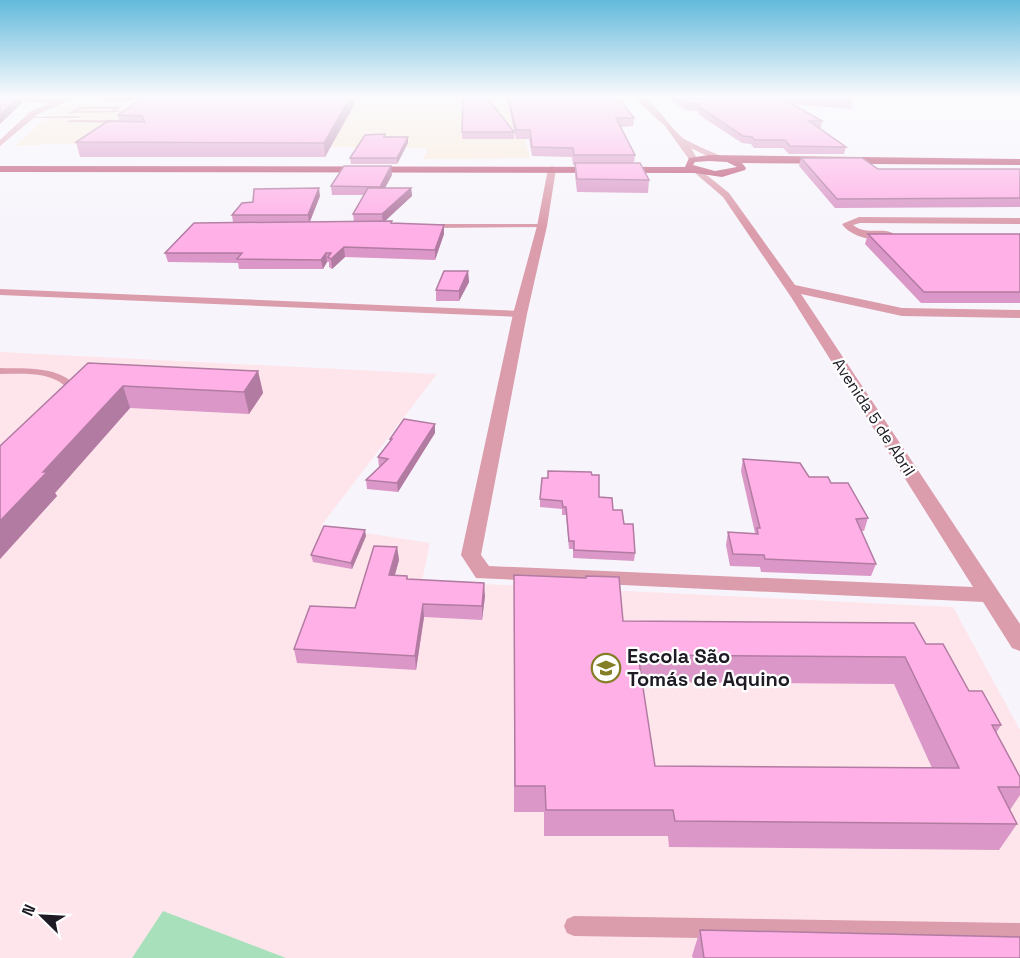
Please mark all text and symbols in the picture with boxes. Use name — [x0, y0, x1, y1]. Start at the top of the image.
street label: Avenida 5 de Abril — [828, 354, 920, 480]
place label: Escola São Tomás de Aquino — [627, 643, 790, 692]
school or university icon: Escola São Tomás de Aquino — [590, 652, 622, 684]
north arrow — [12, 886, 72, 946]
text: N — [17, 901, 41, 919]

